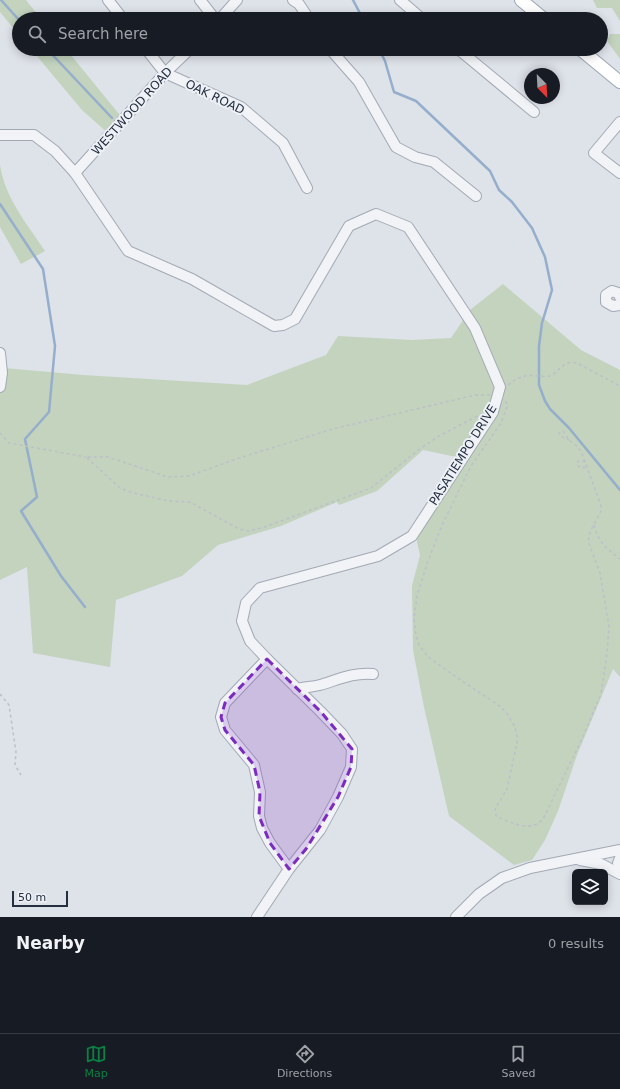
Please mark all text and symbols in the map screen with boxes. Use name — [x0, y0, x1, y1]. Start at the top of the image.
search box — [12, 12, 608, 56]
icon: search — [26, 23, 48, 45]
text: Search here — [58, 25, 148, 43]
street label: WESTWOOD ROAD — [89, 64, 175, 158]
north arrow — [524, 68, 560, 104]
street label: OAK ROAD — [183, 77, 247, 117]
street label: PASATIEMPO DRIVE — [426, 402, 500, 508]
map controls — [572, 869, 608, 905]
button: layers — [572, 869, 608, 905]
scale bar — [12, 889, 68, 908]
text: 50 m — [18, 891, 46, 904]
text: Nearby — [16, 933, 85, 953]
text: 0 results — [548, 936, 604, 951]
tab: Map — [85, 1043, 108, 1080]
tab: Directions — [277, 1043, 332, 1080]
tab: Saved — [501, 1043, 535, 1080]

